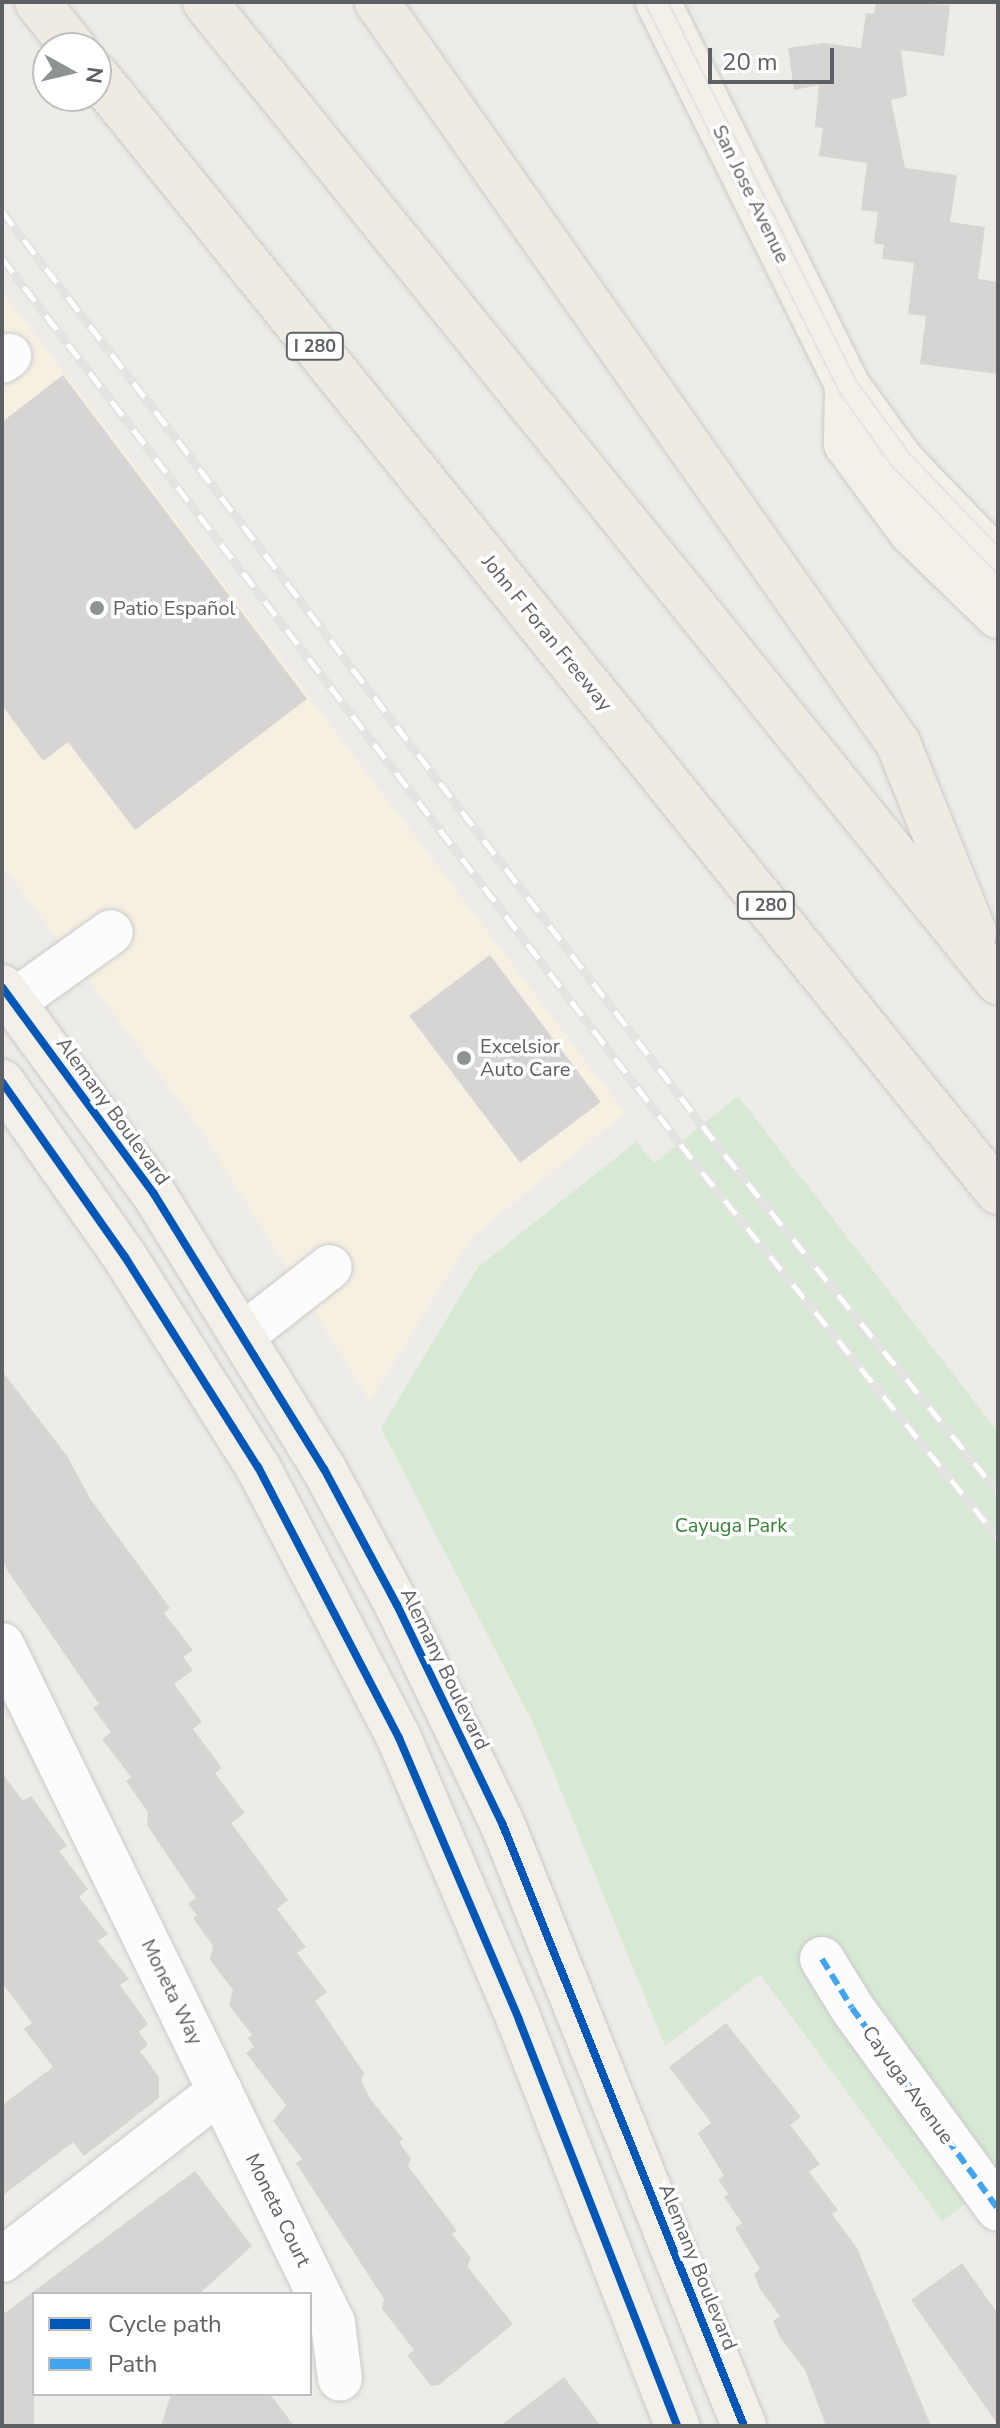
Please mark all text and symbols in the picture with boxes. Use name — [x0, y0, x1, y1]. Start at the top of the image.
north arrow — [32, 32, 112, 112]
scale bar — [712, 32, 838, 82]
text: 20 m — [722, 46, 778, 78]
text: N — [78, 65, 110, 85]
street label: San Jose Avenue — [707, 121, 795, 267]
road number: I 280 — [285, 332, 345, 360]
street label: John F Foran Freeway — [477, 550, 617, 716]
place label: Patio Español — [113, 596, 235, 620]
marker: Patio Español — [88, 599, 106, 617]
road number: I 280 — [736, 891, 796, 919]
street label: Alemany Boulevard — [51, 1032, 175, 1190]
place label: Excelsior Auto Care — [480, 1034, 570, 1081]
marker: Excelsior Auto Care — [455, 1049, 473, 1067]
park label: Cayuga Park — [675, 1513, 787, 1537]
street label: Alemany Boulevard — [395, 1584, 495, 1754]
street label: Moneta Way — [136, 1935, 208, 2049]
street label: Cayuga Avenue — [857, 2021, 959, 2149]
street label: Moneta Court — [240, 2150, 316, 2270]
street label: Alemany Boulevard — [654, 2180, 742, 2354]
legend — [32, 2292, 312, 2396]
text: Cycle path — [108, 2308, 222, 2340]
text: Path — [108, 2348, 157, 2380]

